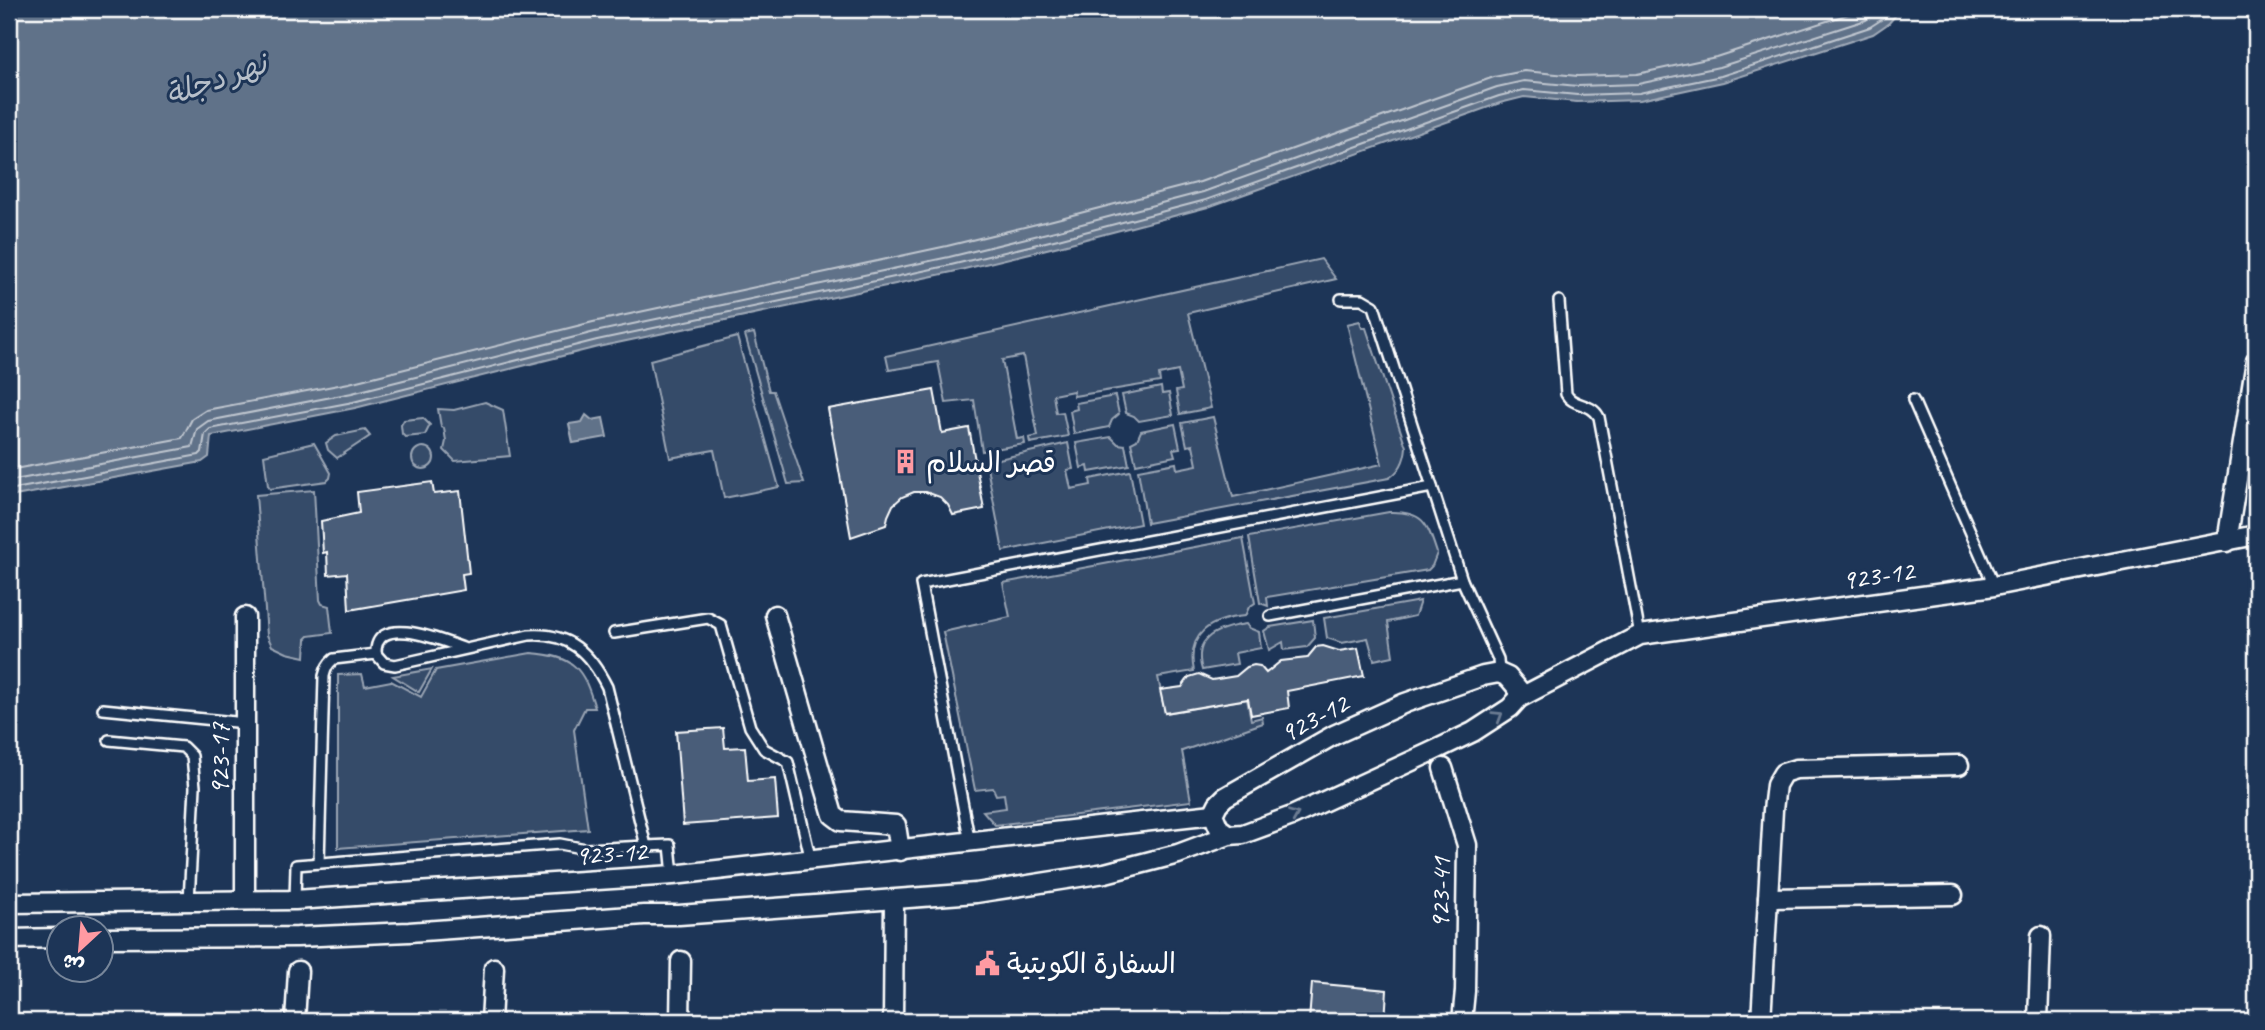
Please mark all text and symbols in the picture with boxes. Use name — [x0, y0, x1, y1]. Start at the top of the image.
water label: نهر دجلة — [160, 43, 275, 114]
place label: قصر السلام — [926, 445, 1056, 484]
building icon: قصر السلام — [892, 448, 920, 476]
street label: 923-12 — [1840, 552, 1919, 597]
street label: 923-12 — [1274, 684, 1356, 750]
one-way arrow — [1491, 711, 1504, 724]
street label: 923-17 — [202, 722, 237, 795]
one-way arrow — [1286, 809, 1299, 823]
street label: 923-12 — [574, 833, 651, 873]
street label: 923-41 — [1422, 855, 1458, 929]
north arrow — [46, 914, 116, 984]
place label: السفارة الكويتية — [1007, 946, 1176, 981]
text: ش — [58, 948, 88, 979]
public building icon: السفارة الكويتية — [973, 949, 1001, 977]

